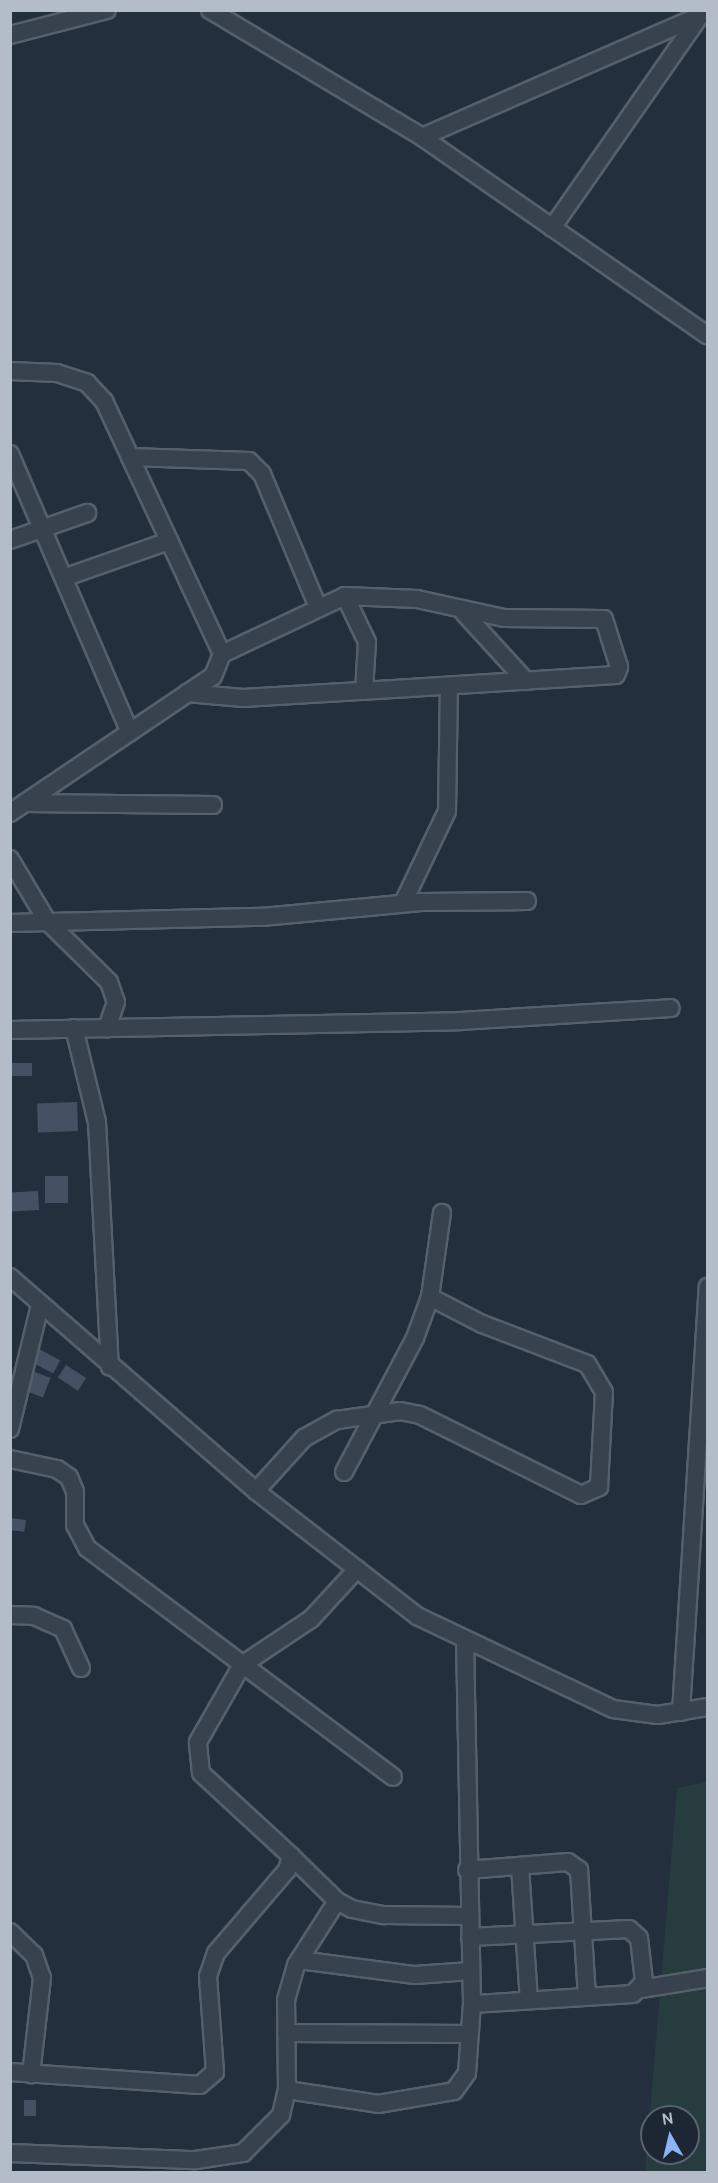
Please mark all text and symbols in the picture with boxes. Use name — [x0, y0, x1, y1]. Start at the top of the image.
north arrow — [640, 2105, 700, 2165]
text: N — [661, 2108, 675, 2129]

